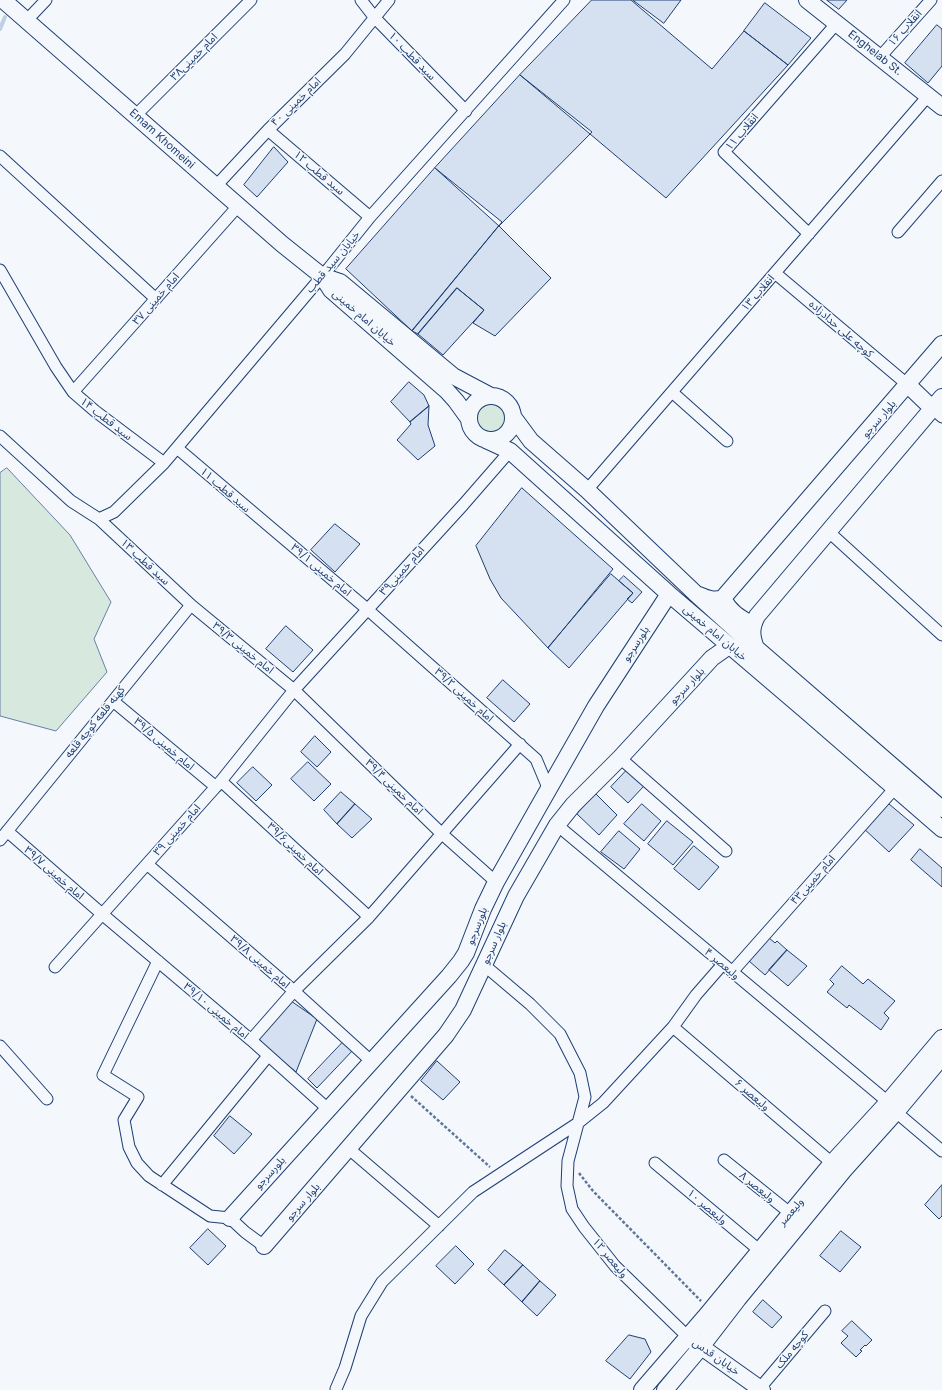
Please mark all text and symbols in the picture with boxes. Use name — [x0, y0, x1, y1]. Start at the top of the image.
street label: انقلاب ۱۶ — [885, 7, 925, 49]
street label: Enghelab St. — [845, 28, 905, 78]
street label: سید قطب ۱۰ — [386, 29, 438, 83]
street label: امام خمینی۳۸ — [168, 31, 220, 83]
street label: امام خمینی ۴۰ — [268, 75, 324, 129]
street label: Emam Khomeini — [127, 106, 197, 172]
street label: انقلاب ۱۱ — [723, 111, 761, 153]
street label: سید قطب ۱۲ — [291, 148, 347, 198]
street label: خیابان سید قطب — [303, 228, 363, 296]
street label: امام خمینی ۳۷ — [130, 270, 182, 328]
street label: انقلاب ۱۳ — [739, 272, 777, 314]
street label: خیابان امام خمینی — [330, 287, 398, 349]
street label: کوچه علی حدادزاده — [806, 297, 876, 361]
street label: سید قطب ۱۴ — [77, 395, 135, 443]
street label: بلوار سرجو — [859, 398, 899, 440]
street label: سید قطب ۱۱ — [197, 465, 253, 515]
street label: سید قطب ۱۳ — [118, 536, 172, 588]
street label: امام خمینی ۳۹/۱ — [288, 541, 354, 599]
street label: امام خمینی۳۹ — [377, 544, 427, 598]
street label: خیابان امام خمینی — [680, 602, 750, 664]
street label: امام خمینی ۳۹/۳ — [210, 619, 276, 677]
street label: بلورسرجو — [620, 624, 652, 664]
street label: امام خمینی ۳۹/۲ — [432, 665, 496, 725]
street label: بلوار سرجو — [667, 665, 707, 707]
street label: کهنه قلعه کوچه قلعه — [62, 683, 128, 761]
street label: امام خمینی ۳۹/۵ — [131, 715, 197, 773]
street label: امام خمینی ۳۹/۴ — [363, 756, 425, 818]
street label: امام خمینی ۳۹ — [151, 802, 203, 858]
street label: امام خمینی۳۹/۶ — [264, 820, 326, 878]
street label: امام خمینی ۳۹/۷ — [21, 843, 87, 903]
street label: امام خمینی۴۳ — [788, 852, 838, 908]
street label: بلورسرجو — [464, 905, 490, 947]
street label: بلوار سرجو — [479, 920, 509, 966]
street label: امام خمینی ۳۹/۸ — [227, 932, 293, 992]
street label: ولیعصر ۴ — [702, 946, 742, 982]
street label: امام خمینی ۳۹/۱۰ — [181, 980, 251, 1042]
street label: ولیعصر ۶ — [732, 1076, 772, 1114]
street label: بلورسرجو — [252, 1154, 288, 1192]
street label: ولیعصر ۸ — [737, 1169, 777, 1205]
street label: بلوار سرجو — [283, 1181, 323, 1223]
street label: ولیعصر ۱۰ — [684, 1186, 730, 1228]
street label: ولیعصر — [776, 1195, 806, 1229]
street label: ولیعصر ۱۲ — [589, 1235, 631, 1281]
street label: کوچه ملک — [773, 1329, 811, 1371]
street label: خیابان قدس — [690, 1336, 742, 1378]

